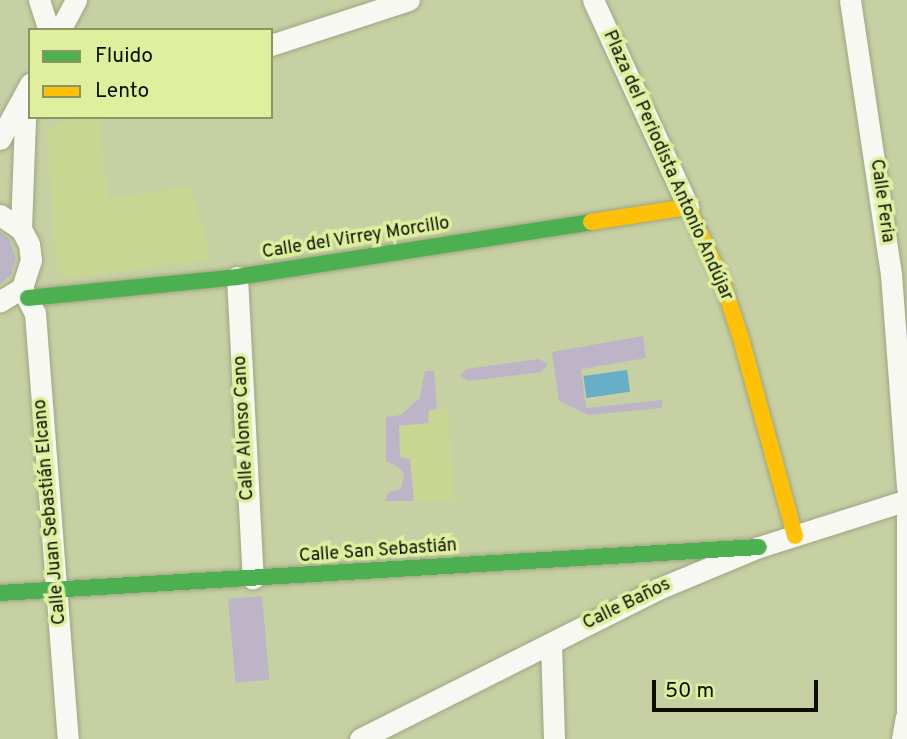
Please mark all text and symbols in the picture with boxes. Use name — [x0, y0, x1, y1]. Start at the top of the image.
street label: Plaza del Periodista Antonio Andújar — [597, 27, 737, 305]
legend — [28, 28, 273, 119]
text: Fluido — [95, 43, 153, 70]
text: Lento — [95, 78, 149, 105]
street label: Calle Feria — [864, 158, 898, 244]
street label: Calle del Virrey Morcillo — [260, 213, 452, 265]
street label: Calle Alonso Cano — [230, 355, 260, 501]
street label: Calle Juan Sebastián Elcano — [30, 398, 72, 626]
street label: Calle San Sebastián — [298, 536, 458, 568]
street label: Calle Baños — [580, 575, 674, 635]
scale bar — [655, 666, 821, 710]
text: 50 m — [665, 678, 714, 705]

